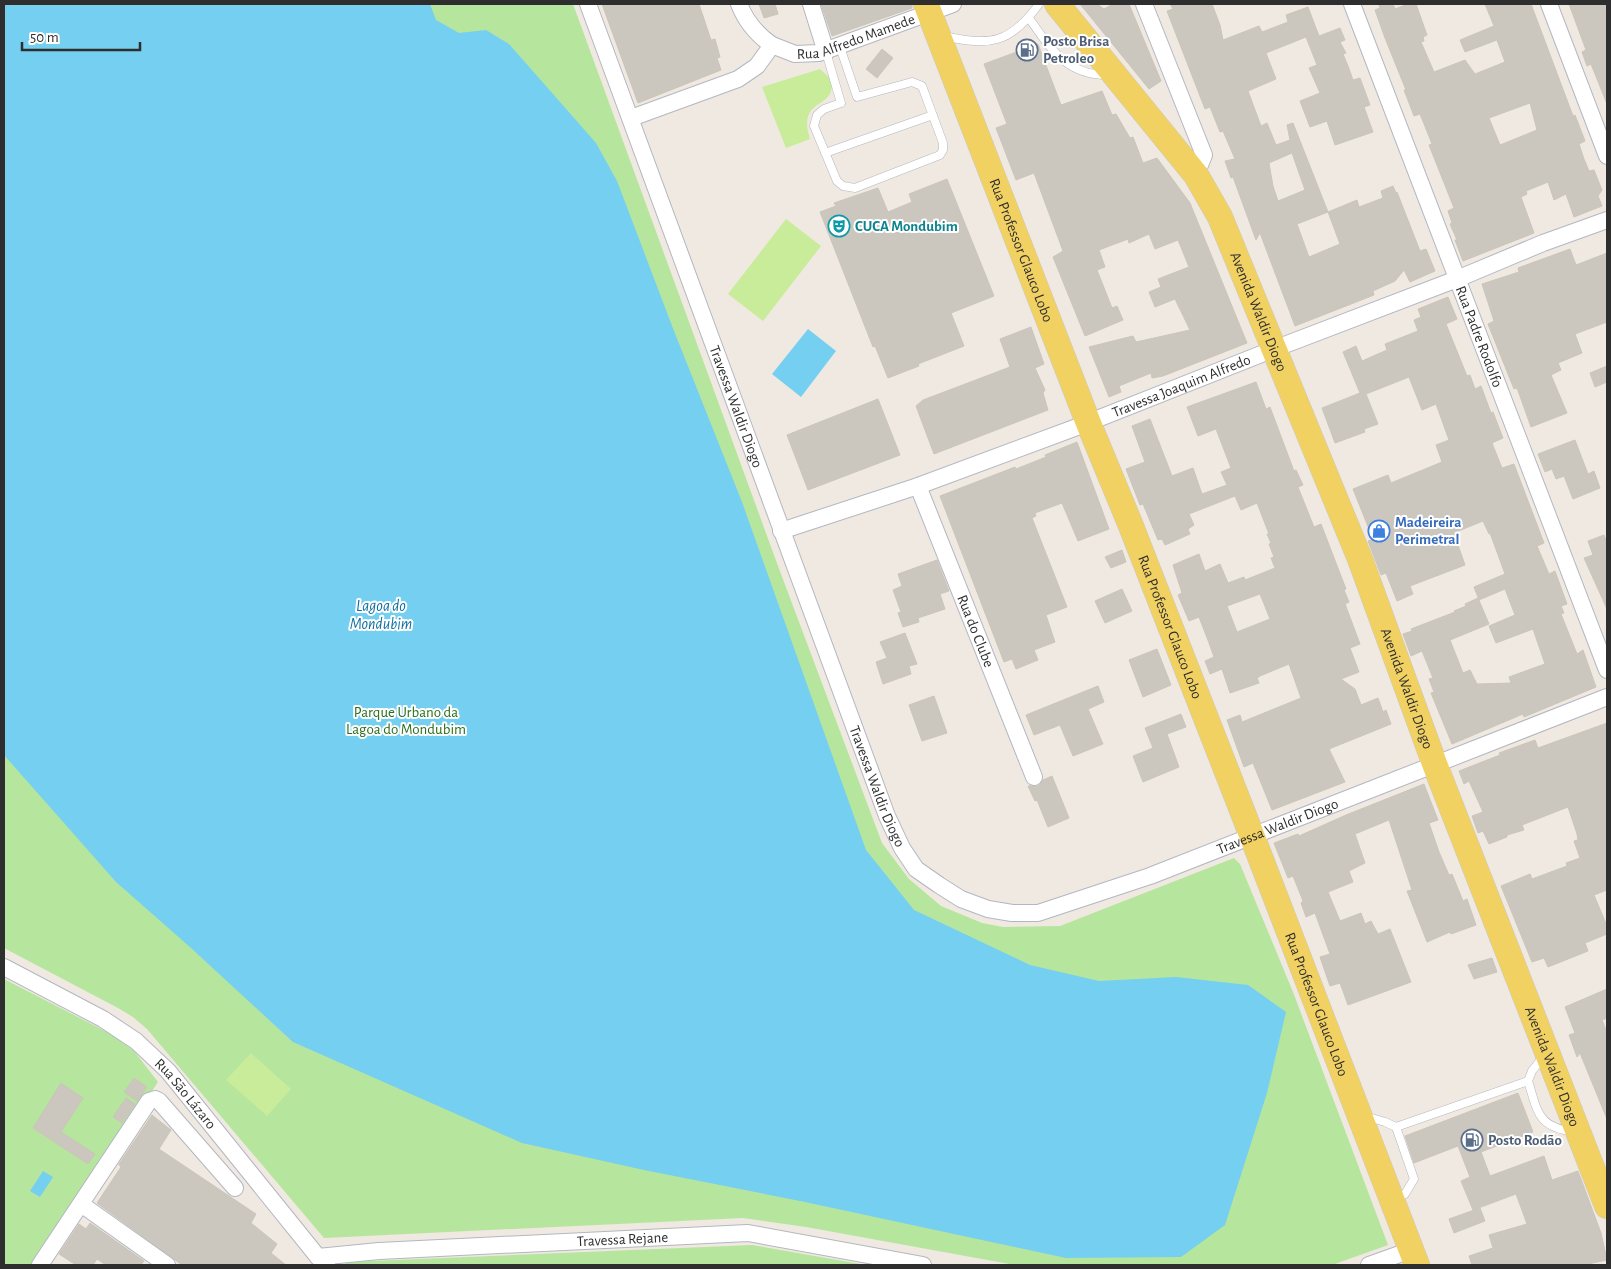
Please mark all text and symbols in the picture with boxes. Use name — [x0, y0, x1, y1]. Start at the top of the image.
street label: Rua Alfredo Mamede — [797, 12, 917, 62]
scale bar — [22, 20, 140, 52]
text: 50 m — [30, 30, 59, 45]
place label: Posto Brisa Petroleo — [1043, 34, 1109, 66]
fuel station icon: Posto Brisa Petroleo — [1015, 38, 1039, 62]
street label: Rua Professor Glauco Lobo — [986, 176, 1056, 324]
theatre icon: CUCA Mondubim — [827, 214, 851, 238]
place label: CUCA Mondubim — [855, 219, 958, 234]
street label: Avenida Waldir Diogo — [1227, 250, 1289, 374]
street label: Rua Padre Rodolfo — [1453, 284, 1505, 389]
street label: Travessa Waldir Diogo — [706, 344, 765, 470]
street label: Travessa Joaquim Alfredo — [1110, 352, 1253, 420]
place label: Madeireira Perimetral — [1395, 515, 1461, 547]
shop icon: Madeireira Perimetral — [1367, 519, 1391, 543]
street label: Rua Professor Glauco Lobo — [1135, 553, 1205, 701]
street label: Rua do Clube — [954, 593, 996, 670]
water label: Lagoa do Mondubim — [350, 598, 412, 632]
street label: Avenida Waldir Diogo — [1378, 626, 1435, 751]
park label: Parque Urbano da Lagoa do Mondubim — [346, 705, 466, 737]
street label: Travessa Waldir Diogo — [846, 724, 907, 849]
street label: Travessa Waldir Diogo — [1215, 796, 1340, 857]
street label: Rua Professor Glauco Lobo — [1282, 931, 1351, 1079]
street label: Avenida Waldir Diogo — [1522, 1004, 1582, 1129]
street label: Rua São Lázaro — [152, 1056, 219, 1132]
fuel station icon: Posto Rodão — [1460, 1128, 1484, 1152]
place label: Posto Rodão — [1488, 1133, 1562, 1148]
street label: Travessa Rejane — [576, 1230, 669, 1249]

